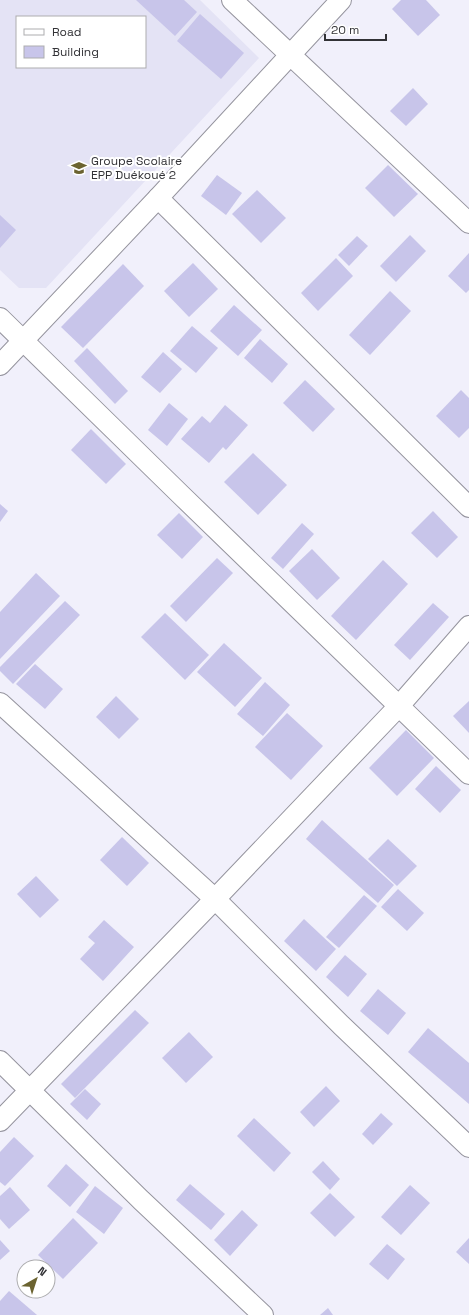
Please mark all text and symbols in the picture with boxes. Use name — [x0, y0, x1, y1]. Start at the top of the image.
legend — [16, 16, 146, 68]
scale bar — [325, 16, 386, 42]
text: 20 m — [331, 22, 359, 38]
text: Road — [52, 24, 81, 40]
text: Building — [52, 44, 99, 60]
place label: Groupe Scolaire EPP Duékoué 2 — [91, 153, 182, 183]
school or university icon: Groupe Scolaire EPP Duékoué 2 — [70, 159, 88, 177]
north arrow — [16, 1259, 56, 1299]
text: N — [35, 1263, 50, 1279]

